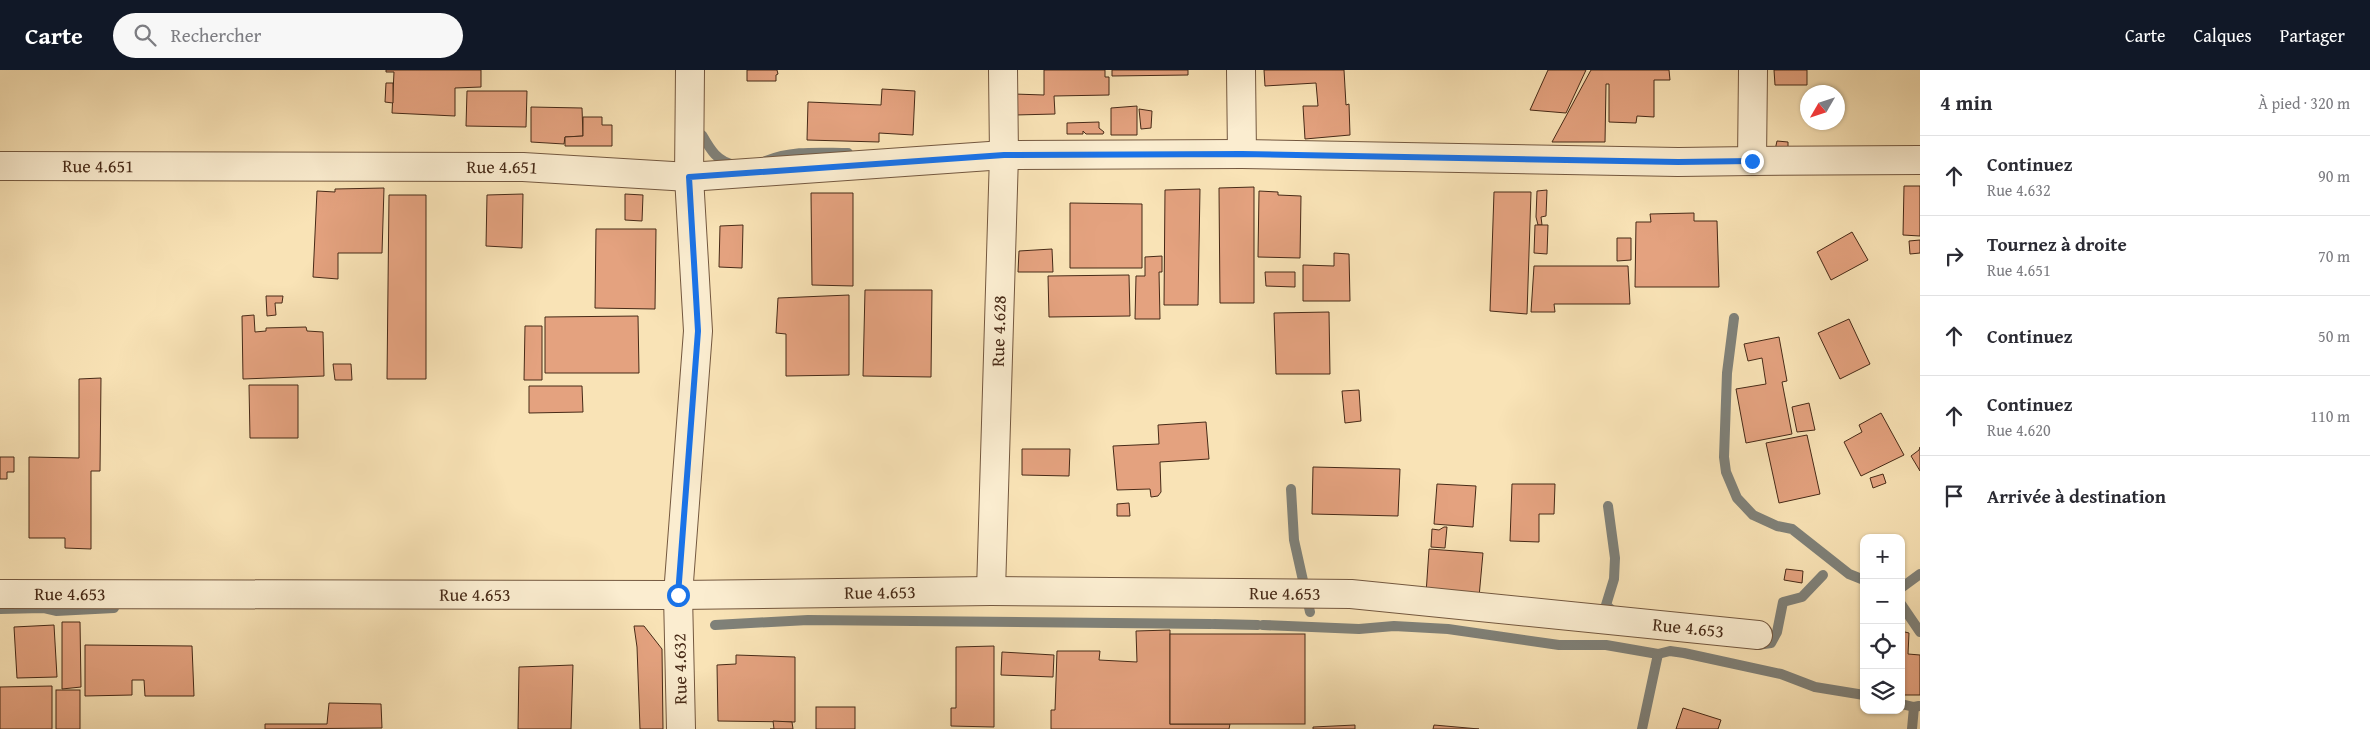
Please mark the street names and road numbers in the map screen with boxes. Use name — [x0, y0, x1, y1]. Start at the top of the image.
street label: Rue 4.651 — [62, 152, 134, 179]
street label: Rue 4.651 — [466, 153, 539, 181]
street label: Rue 4.628 — [984, 295, 1013, 367]
street label: Rue 4.653 — [844, 578, 916, 606]
street label: Rue 4.653 — [1249, 579, 1321, 607]
street label: Rue 4.653 — [34, 580, 106, 607]
street label: Rue 4.653 — [439, 581, 511, 608]
street label: Rue 4.653 — [1651, 610, 1725, 644]
street label: Rue 4.632 — [665, 633, 694, 705]

